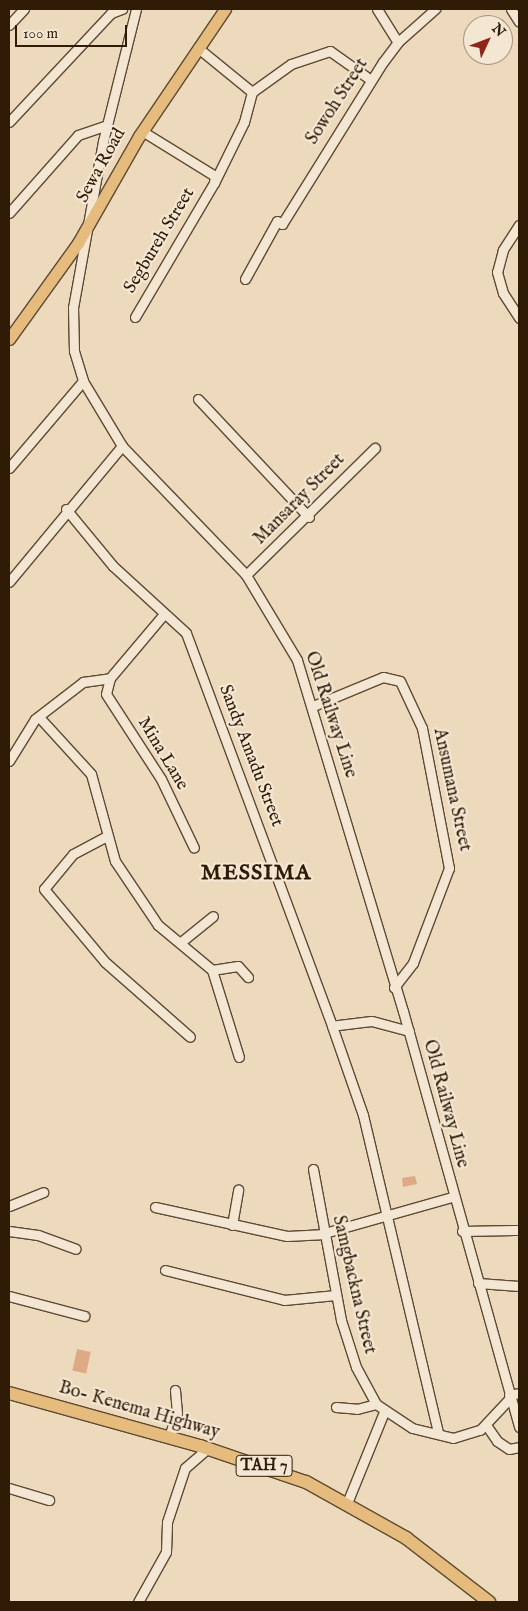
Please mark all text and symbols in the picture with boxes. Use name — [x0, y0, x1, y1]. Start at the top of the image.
scale bar — [18, 15, 130, 47]
north arrow — [463, 15, 513, 65]
text: N — [488, 20, 509, 41]
text: 100 m — [23, 24, 58, 43]
street label: Sowoh Street — [302, 55, 374, 149]
street label: Sewa Road — [73, 125, 131, 207]
street label: Segbureh Street — [120, 184, 200, 298]
street label: Mansaray Street — [250, 450, 350, 550]
street label: Old Railway Line — [299, 649, 361, 781]
street label: Sandy Amadu Street — [213, 682, 287, 830]
street label: Mina Lane — [132, 714, 192, 794]
street label: Ansumana Street — [427, 727, 475, 853]
district label: MESSIMA — [200, 861, 312, 887]
street label: Old Railway Line — [418, 1038, 472, 1170]
street label: Samgbackna Street — [327, 1214, 379, 1356]
street label: Bo- Kenema Highway — [56, 1378, 222, 1444]
road number: TAH 7 — [235, 1452, 293, 1480]

